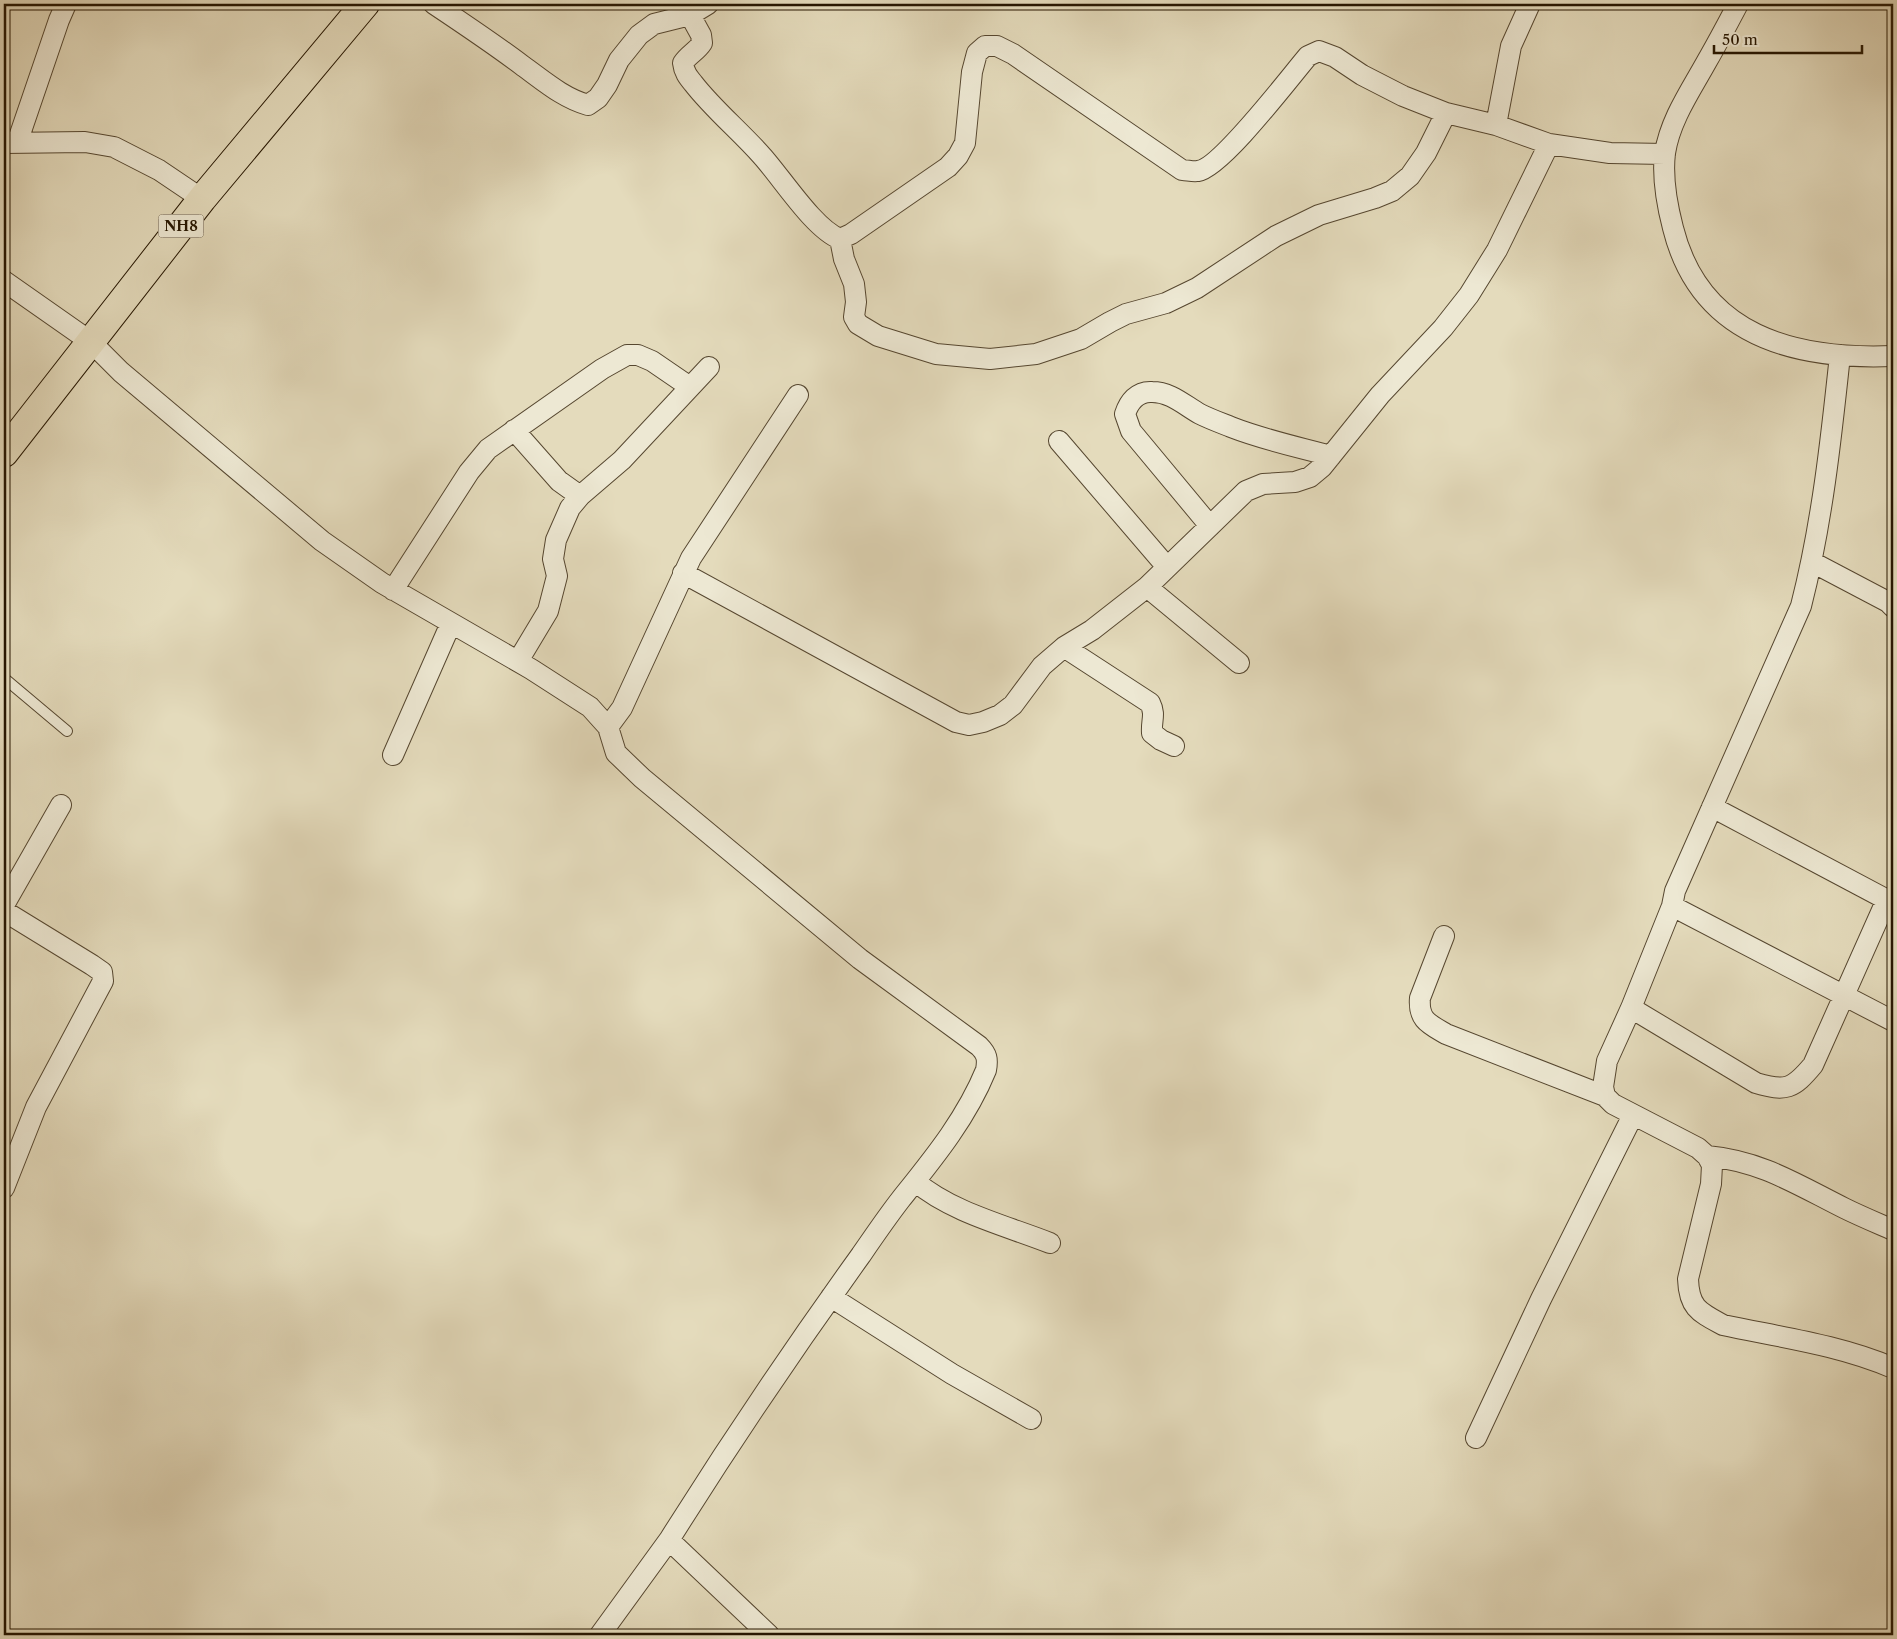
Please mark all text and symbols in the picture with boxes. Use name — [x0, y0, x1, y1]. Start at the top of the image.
scale bar — [1714, 22, 1862, 54]
text: 50 m — [1722, 30, 1758, 49]
road number: NH8 — [158, 215, 204, 238]

